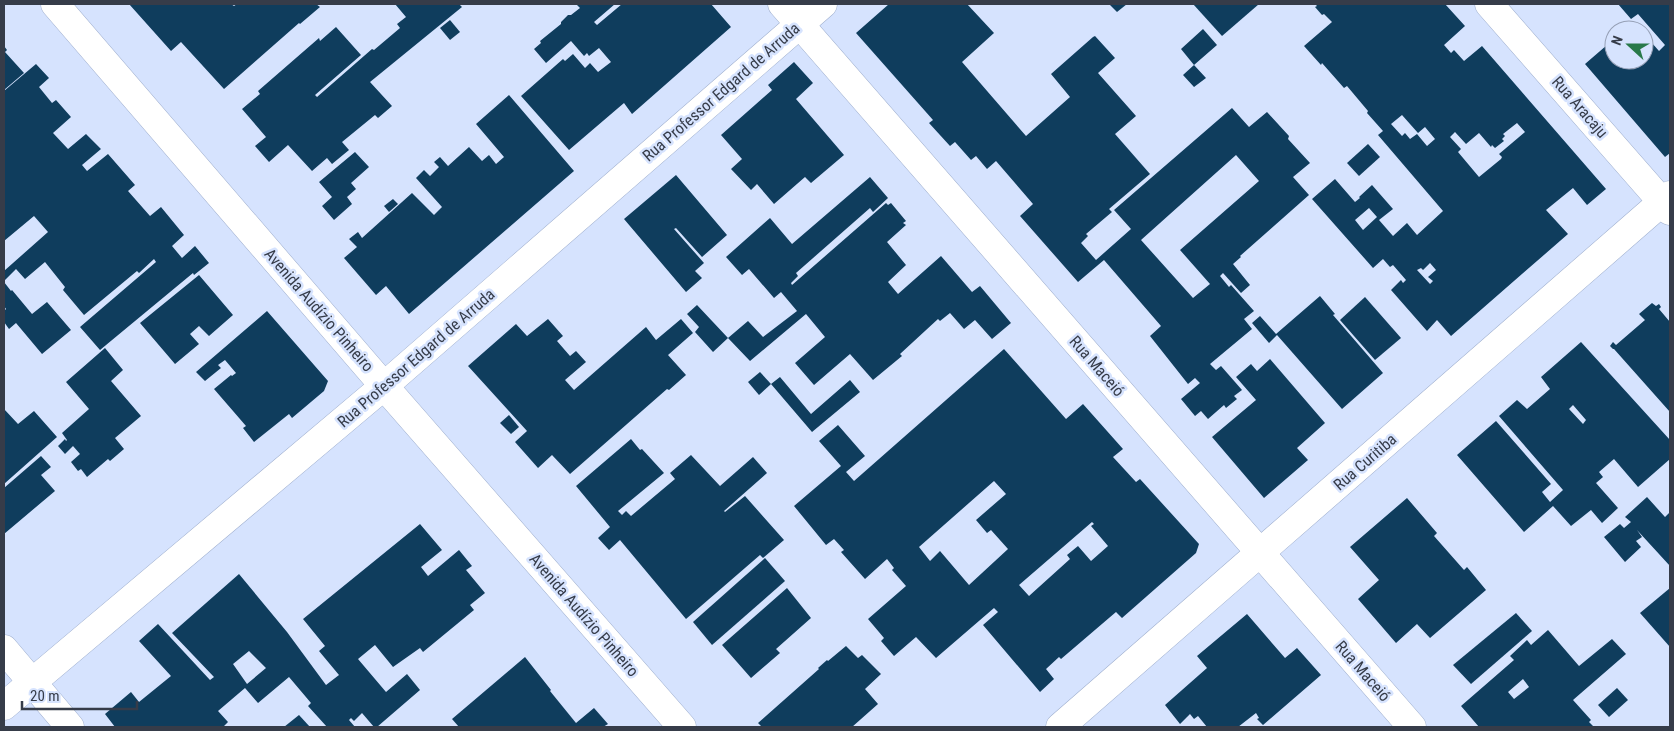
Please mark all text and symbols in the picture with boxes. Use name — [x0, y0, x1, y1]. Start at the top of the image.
street label: Rua Professor Edgard de Arruda — [639, 19, 803, 165]
north arrow — [1604, 20, 1654, 70]
text: N — [1608, 33, 1626, 47]
street label: Rua Aracaju — [1548, 72, 1612, 142]
street label: Avenida Audízio Pinheiro — [260, 245, 378, 375]
street label: Rua Professor Edgard de Arruda — [334, 285, 498, 431]
street label: Rua Maceió — [1066, 332, 1128, 400]
street label: Rua Curitiba — [1330, 430, 1400, 494]
street label: Avenida Audízio Pinheiro — [525, 550, 643, 680]
street label: Rua Maceió — [1332, 637, 1394, 705]
scale bar — [22, 678, 138, 710]
text: 20 m — [30, 687, 60, 705]

